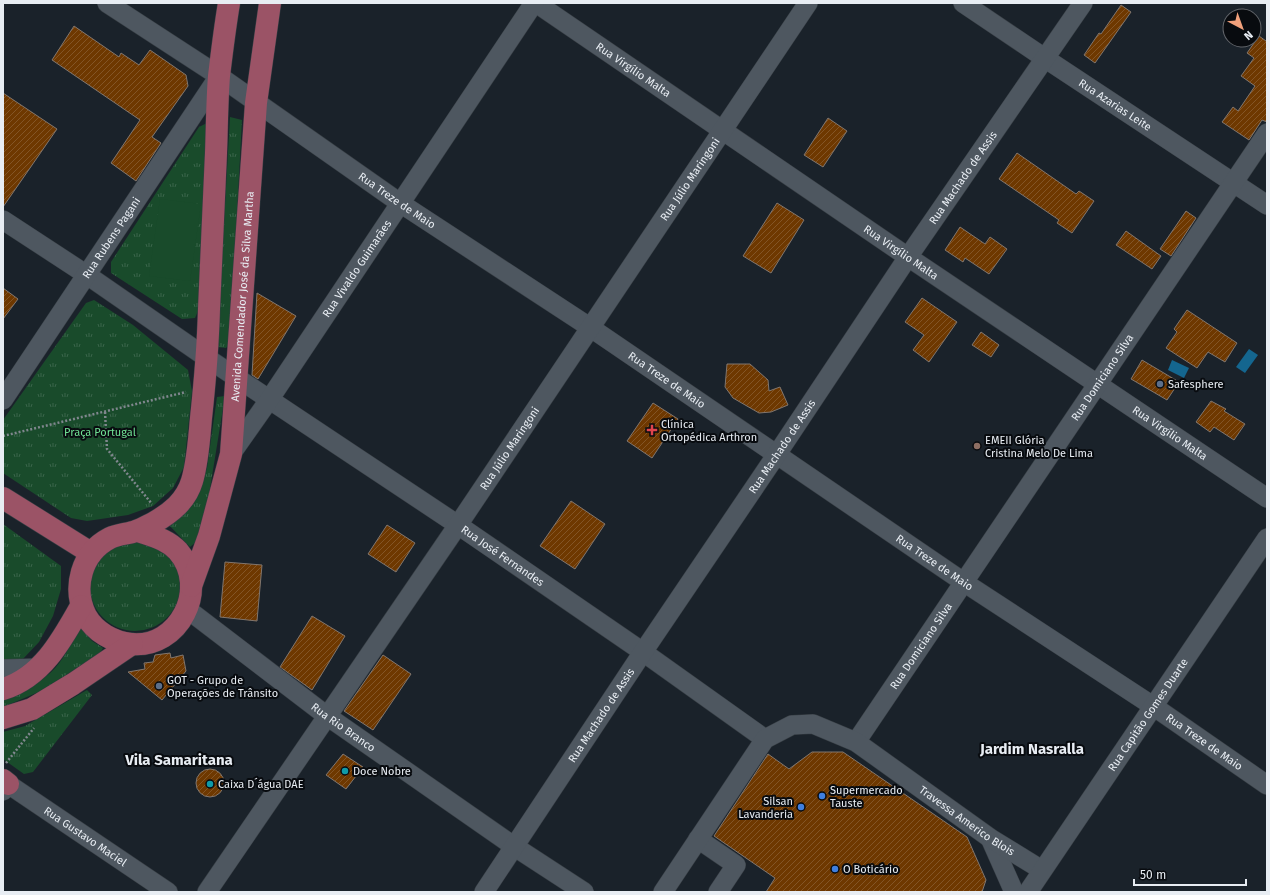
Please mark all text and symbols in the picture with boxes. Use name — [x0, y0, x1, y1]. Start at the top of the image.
north arrow — [1222, 8, 1262, 48]
text: N — [1241, 28, 1255, 42]
street label: Rua Virgílio Malta — [594, 40, 673, 100]
street label: Rua Azarias Leite — [1076, 76, 1154, 133]
street label: Rua Machado de Assis — [926, 128, 999, 227]
street label: Rua Júlio Maringoni — [657, 135, 722, 223]
street label: Rua Treze de Maio — [356, 170, 438, 231]
street label: Avenida Comendador José da Silva Martha — [228, 191, 256, 402]
street label: Rua Rubens Pagani — [79, 195, 143, 281]
street label: Rua Vivaldo Guimarães — [320, 217, 394, 320]
street label: Rua Virgílio Malta — [861, 222, 941, 282]
street label: Rua Domiciano Silva — [1068, 331, 1136, 423]
street label: Rua Treze de Maio — [626, 349, 708, 411]
place label: Safesphere — [1168, 378, 1224, 391]
marker: Safesphere — [1155, 379, 1165, 389]
street label: Rua Machado de Assis — [746, 397, 818, 496]
street label: Rua Virgílio Malta — [1130, 403, 1210, 463]
street label: Rua Júlio Maringoni — [477, 404, 542, 492]
place label: Clínica Ortopédica Arthron — [661, 418, 757, 444]
marker: Clínica Ortopédica Arthron — [646, 424, 658, 436]
park label: Praça Portugal — [64, 426, 136, 439]
place label: EMEII Glória Cristina Melo De Lima — [985, 434, 1093, 460]
marker: EMEII Glória Cristina Melo De Lima — [972, 441, 982, 451]
street label: Rua José Fernandes — [459, 523, 547, 589]
street label: Rua Treze de Maio — [894, 531, 976, 593]
street label: Rua Domiciano Silva — [887, 600, 955, 692]
street label: Rua Capitão Gomes Duarte — [1105, 656, 1190, 774]
street label: Rua Machado de Assis — [565, 666, 637, 765]
place label: GOT - Grupo de Operações de Trânsito — [167, 674, 278, 700]
marker: GOT - Grupo de Operações de Trânsito — [154, 681, 164, 691]
street label: Rua Rio Branco — [309, 700, 378, 754]
street label: Rua Treze de Maio — [1164, 711, 1245, 773]
district label: Jardim Nasralla — [979, 740, 1084, 758]
district label: Vila Samaritana — [124, 751, 233, 769]
place label: Doce Nobre — [353, 765, 411, 778]
marker: Doce Nobre — [340, 766, 350, 776]
place label: Caixa D´água DAE — [218, 777, 304, 791]
marker: Caixa D´água DAE — [205, 779, 215, 789]
street label: Travessa Americo Blois — [917, 783, 1017, 858]
place label: Supermercado Tauste — [830, 784, 903, 810]
marker: Supermercado Tauste — [817, 791, 827, 801]
place label: Silsan Lavanderia — [738, 795, 793, 821]
marker: Silsan Lavanderia — [796, 802, 806, 812]
street label: Rua Gustavo Maciel — [42, 804, 129, 869]
scale bar — [1134, 861, 1246, 887]
place label: O Boticário — [843, 863, 899, 876]
marker: O Boticário — [830, 864, 840, 874]
text: 50 m — [1140, 868, 1166, 882]

